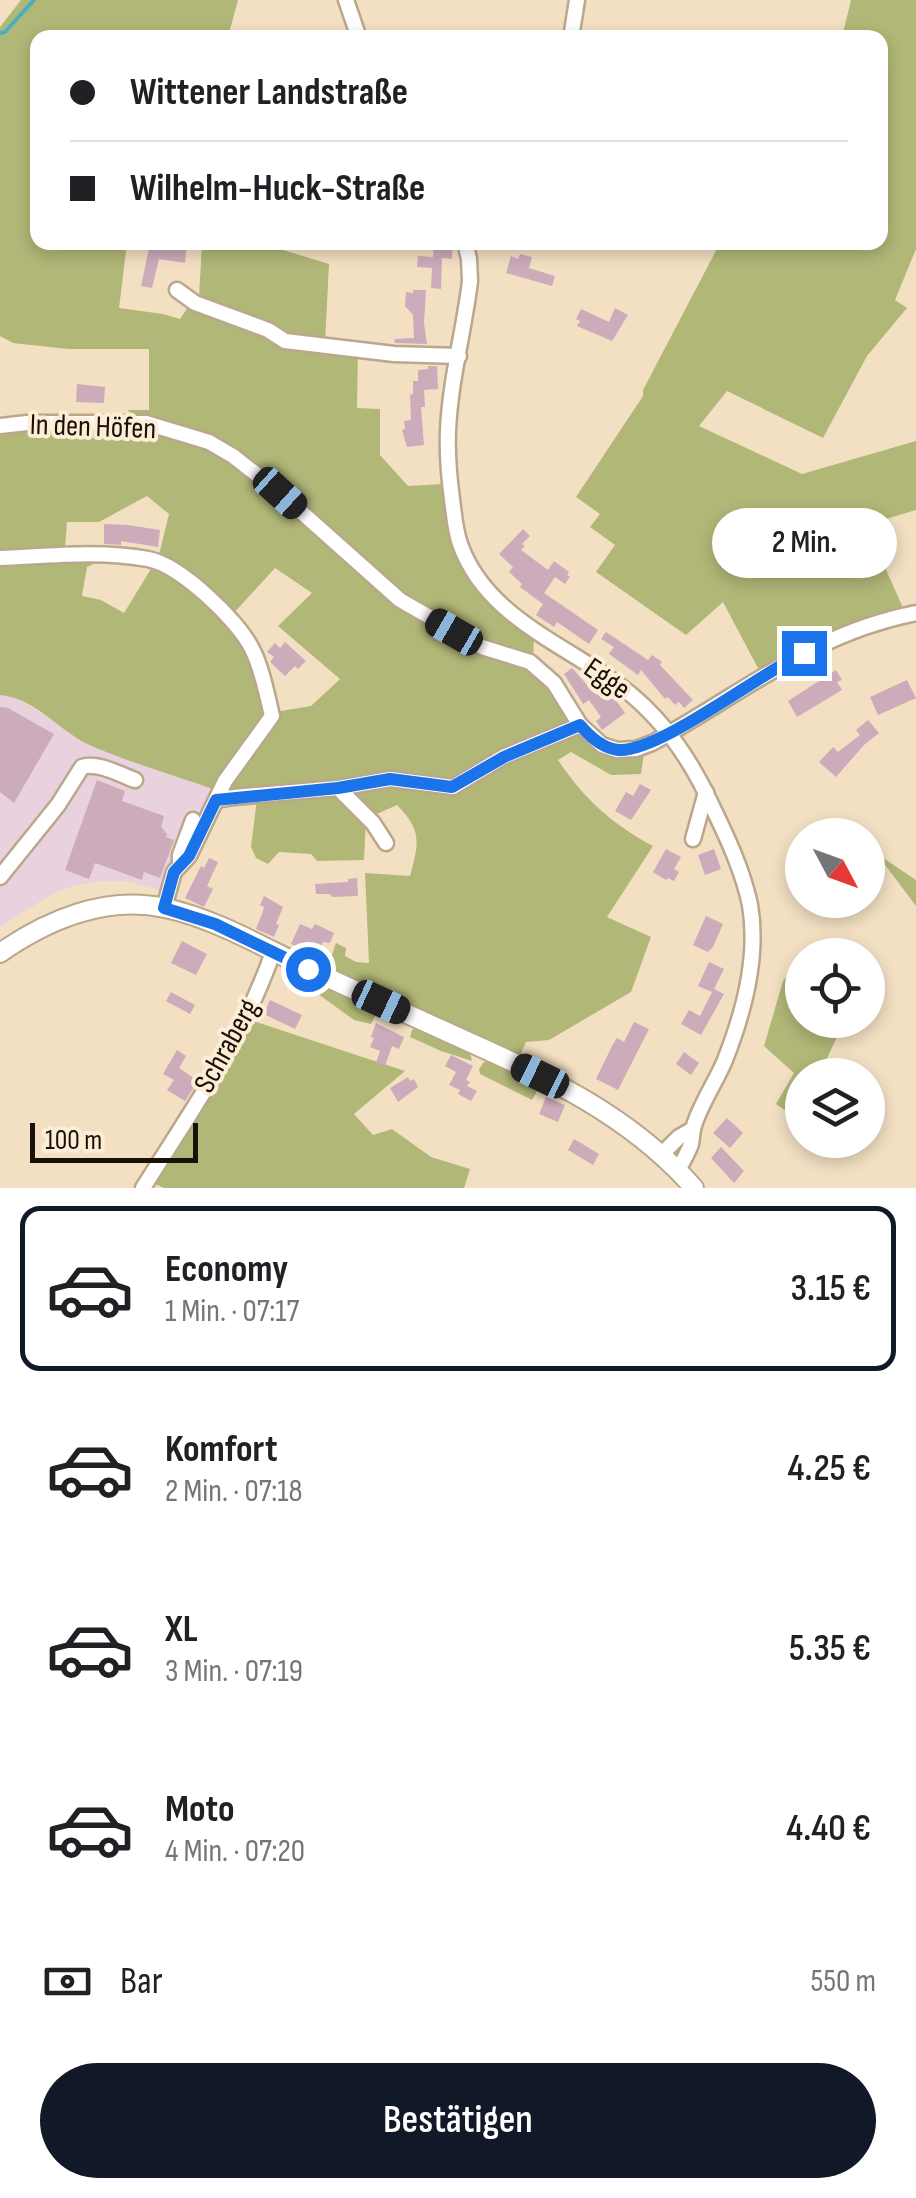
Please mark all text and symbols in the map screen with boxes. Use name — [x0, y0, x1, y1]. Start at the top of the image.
text: Wittener Landstraße — [130, 70, 408, 115]
text: Wilhelm-Huck-Straße — [130, 166, 425, 211]
street label: In den Höfen — [29, 407, 157, 447]
car — [248, 462, 312, 524]
callout: 2 Min. — [712, 508, 896, 578]
text: 2 Min. — [772, 523, 837, 562]
car — [421, 604, 487, 660]
route end — [782, 631, 827, 676]
street label: Egge — [577, 650, 637, 708]
north arrow — [785, 818, 885, 918]
map controls — [785, 818, 885, 1158]
button: locate — [785, 938, 885, 1038]
route start — [286, 947, 331, 992]
car — [347, 976, 415, 1028]
street label: Schraberg — [187, 993, 267, 1099]
car — [506, 1049, 574, 1103]
button: layers — [785, 1058, 885, 1158]
scale bar — [30, 1118, 198, 1162]
text: 100 m — [45, 1124, 102, 1157]
icon: car — [45, 1244, 135, 1334]
text: Economy — [165, 1247, 288, 1292]
text: 3.15 € — [791, 1266, 871, 1311]
text: 1 Min. · 07:17 — [165, 1292, 299, 1331]
icon: car — [45, 1424, 135, 1514]
text: Komfort — [165, 1427, 277, 1472]
text: 4.25 € — [788, 1446, 871, 1491]
text: 2 Min. · 07:18 — [165, 1472, 303, 1511]
icon: car — [45, 1604, 135, 1694]
text: XL — [165, 1607, 198, 1652]
text: 5.35 € — [789, 1626, 871, 1671]
text: 3 Min. · 07:19 — [165, 1652, 303, 1691]
icon: car — [45, 1784, 135, 1874]
text: Moto — [165, 1787, 235, 1832]
text: 4.40 € — [786, 1806, 871, 1851]
text: 4 Min. · 07:20 — [165, 1832, 305, 1871]
icon: cash — [40, 1954, 95, 2009]
text: Bar — [120, 1959, 163, 2004]
text: 550 m — [810, 1962, 876, 2001]
button: Bestätigen — [40, 2063, 876, 2178]

